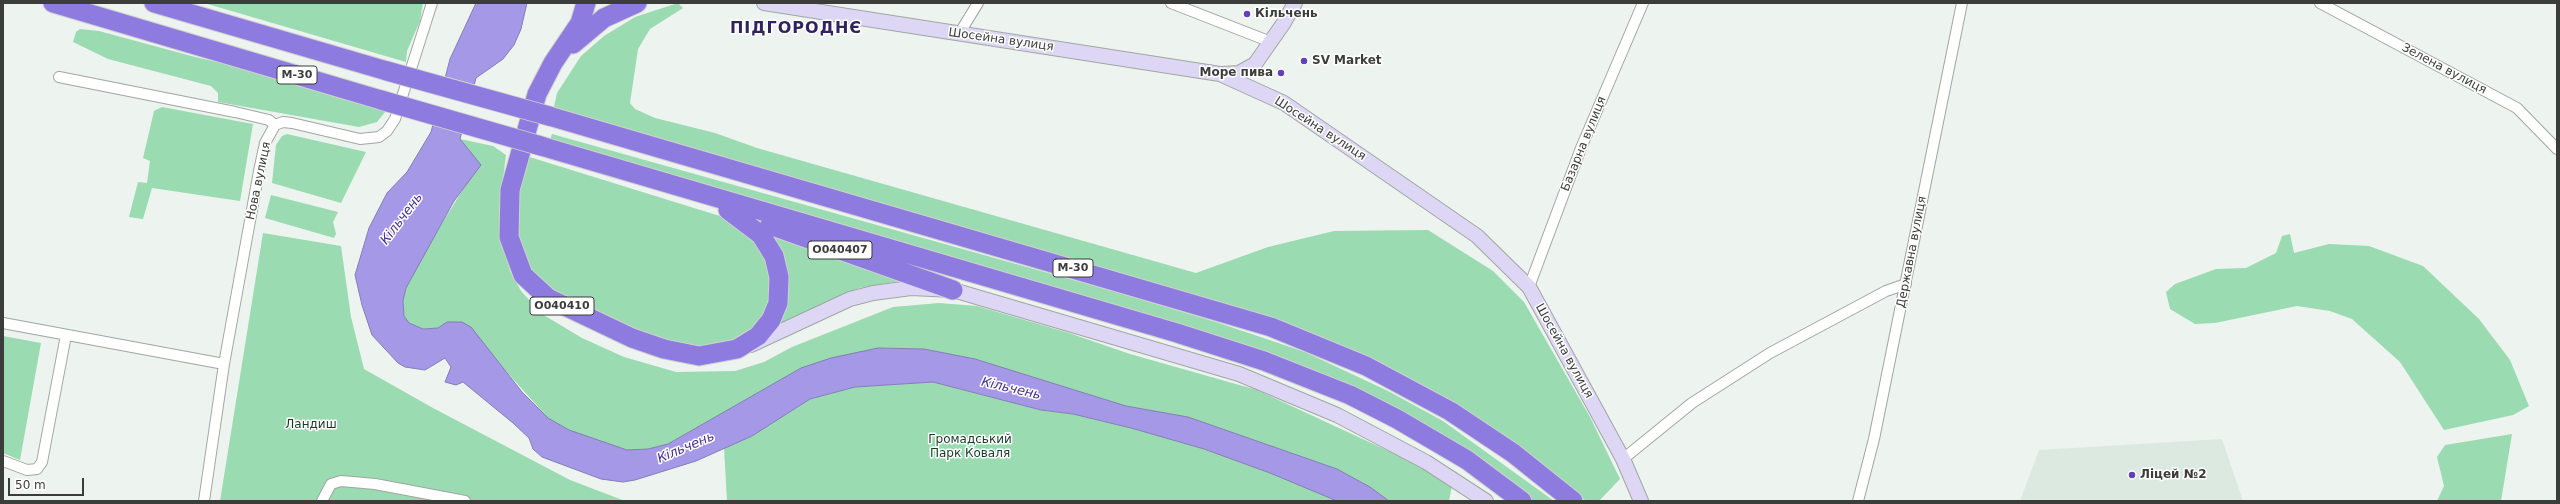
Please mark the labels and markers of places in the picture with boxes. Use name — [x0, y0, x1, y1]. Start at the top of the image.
place label: Кільчень — [1255, 7, 1318, 21]
marker: Кільчень — [1242, 9, 1252, 19]
place label: SV Market — [1312, 54, 1382, 68]
marker: SV Market — [1299, 56, 1309, 66]
place label: Море пива — [1200, 66, 1273, 80]
marker: Море пива — [1276, 68, 1286, 78]
place label: Ліцей №2 — [2140, 468, 2206, 482]
marker: Ліцей №2 — [2127, 470, 2137, 480]

